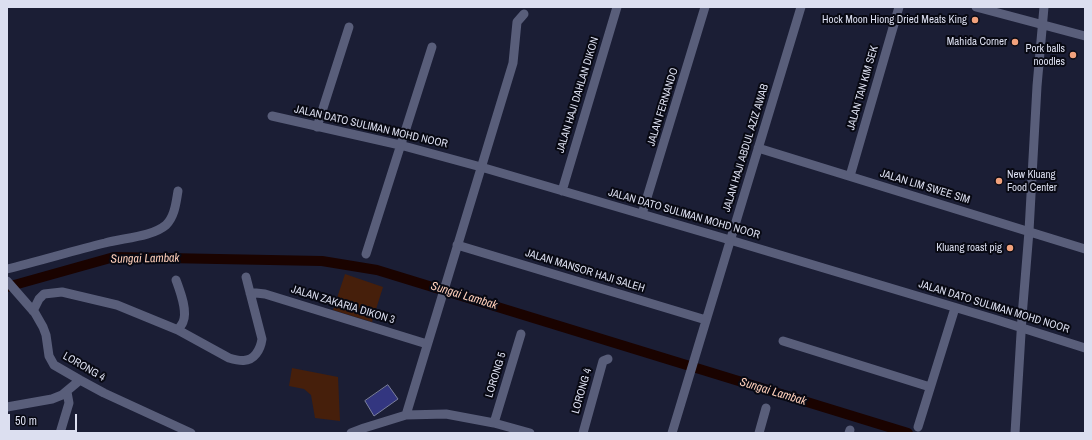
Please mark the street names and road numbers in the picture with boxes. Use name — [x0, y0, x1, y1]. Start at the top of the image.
street label: JALAN HAJI DAHLAN DIKON — [554, 36, 602, 154]
street label: JALAN TAN KIM SEK — [845, 44, 881, 132]
street label: JALAN FERNANDO — [645, 66, 681, 148]
street label: JALAN HAJI ABDUL AZIZ AWAB — [720, 82, 772, 214]
street label: JALAN DATO SULIMAN MOHD NOOR — [293, 103, 449, 151]
street label: JALAN LIM SWEE SIM — [878, 167, 972, 207]
street label: JALAN DATO SULIMAN MOHD NOOR — [607, 186, 761, 242]
street label: JALAN MANSOR HAJI SALEH — [524, 247, 646, 295]
street label: JALAN DATO SULIMAN MOHD NOOR — [917, 278, 1071, 336]
street label: JALAN ZAKARIA DIKON 3 — [290, 283, 396, 327]
street label: LORONG 4 — [61, 350, 107, 384]
street label: LORONG 5 — [483, 351, 509, 399]
street label: LORONG 4 — [569, 367, 595, 415]

